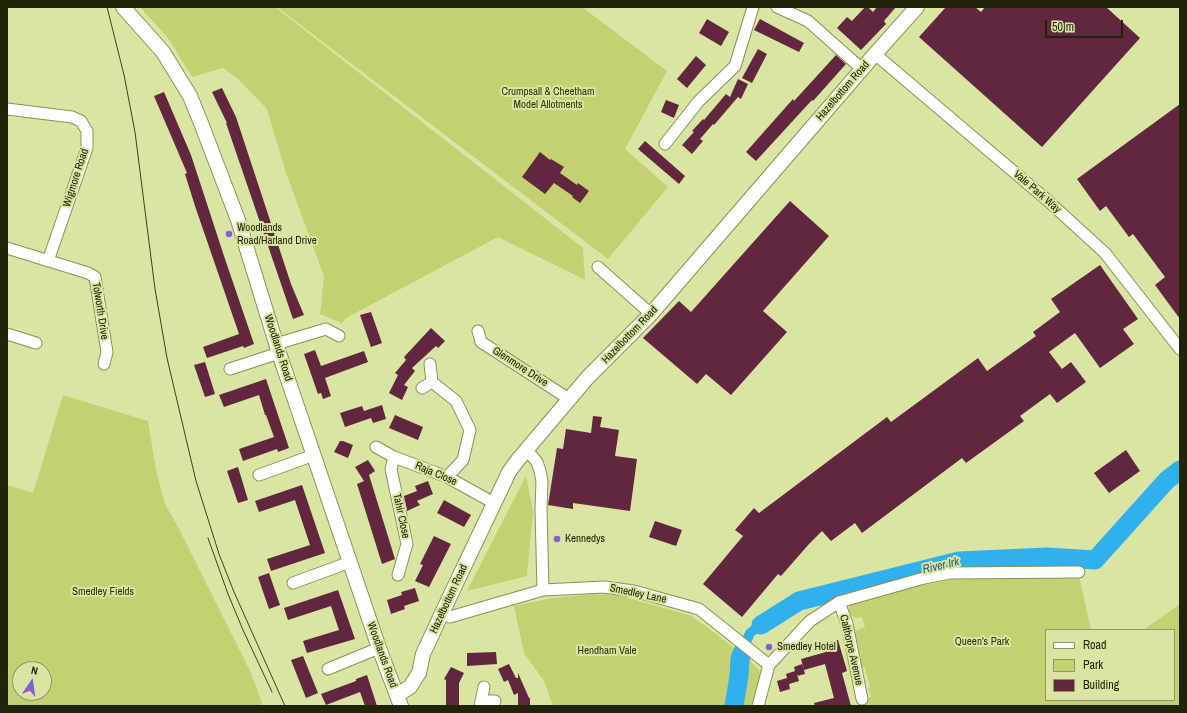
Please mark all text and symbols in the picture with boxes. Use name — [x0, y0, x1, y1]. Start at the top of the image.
scale bar — [1047, 12, 1125, 38]
text: 50 m — [1052, 19, 1074, 35]
street label: Hazelbottom Road — [814, 58, 872, 124]
park label: Crumpsall & Cheetham Model Allotments — [501, 85, 595, 111]
street label: Wigmore Road — [60, 147, 92, 209]
street label: Vale Park Way — [1011, 168, 1063, 216]
place label: Woodlands Road/Harland Drive — [237, 221, 317, 247]
marker: Woodlands Road/Harland Drive — [224, 229, 234, 239]
street label: Tolworth Drive — [89, 282, 111, 340]
street label: Hazelbottom Road — [599, 304, 661, 366]
street label: Woodlands Road — [261, 313, 295, 383]
street label: Glenmore Drive — [490, 344, 550, 390]
street label: Raja Close — [413, 459, 459, 489]
street label: Tahir Close — [390, 492, 412, 540]
place label: Kennedys — [565, 532, 605, 546]
marker: Kennedys — [552, 534, 562, 544]
water label: River Irk — [921, 555, 961, 577]
street label: Hazelbottom Road — [427, 562, 471, 636]
street label: Smedley Lane — [608, 582, 668, 606]
park label: Smedley Fields — [72, 585, 134, 599]
street label: Calthorpe Avenue — [836, 613, 866, 687]
street label: Woodlands Road — [364, 620, 400, 690]
legend — [1045, 629, 1175, 701]
park label: Queen's Park — [955, 635, 1009, 649]
text: Road — [1083, 637, 1107, 653]
place label: Smedley Hotel — [777, 640, 836, 654]
marker: Smedley Hotel — [764, 642, 774, 652]
park label: Hendham Vale — [577, 644, 637, 658]
text: Park — [1083, 657, 1103, 673]
north arrow — [12, 661, 52, 701]
text: N — [30, 663, 39, 678]
text: Building — [1083, 677, 1119, 693]

